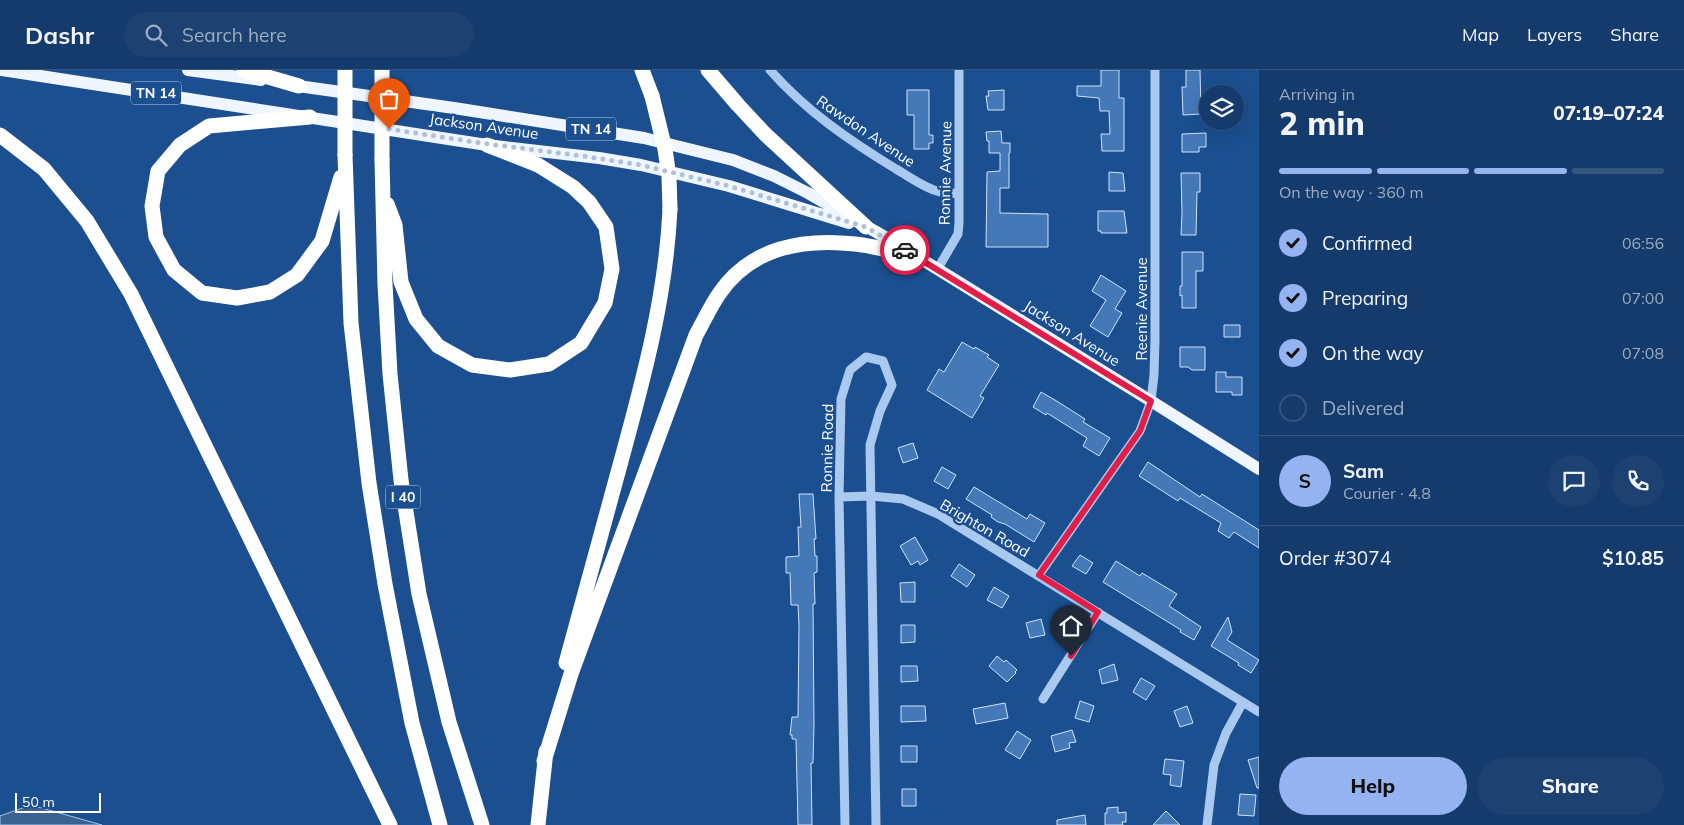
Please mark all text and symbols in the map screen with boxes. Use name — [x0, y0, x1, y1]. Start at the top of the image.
search box — [124, 12, 474, 57]
text: Dashr — [25, 20, 94, 50]
icon: search — [142, 21, 170, 49]
text: Search here — [182, 23, 287, 47]
text: Map — [1462, 23, 1499, 46]
text: Layers — [1527, 23, 1582, 46]
text: Share — [1610, 23, 1659, 46]
pin — [368, 78, 410, 129]
road number: TN 14 — [131, 82, 181, 104]
text: Arriving in — [1279, 84, 1355, 104]
icon: bag — [375, 85, 403, 113]
map controls — [1199, 85, 1244, 130]
button: layers — [1199, 85, 1244, 130]
street label: Rawdon Avenue — [813, 91, 919, 171]
text: 07:19–07:24 — [1553, 101, 1664, 125]
text: 2 min — [1279, 103, 1365, 143]
street label: Jackson Avenue — [428, 109, 540, 143]
road number: TN 14 — [566, 118, 616, 140]
street label: Ronnie Avenue — [935, 121, 955, 225]
text: On the way · 360 m — [1279, 182, 1424, 202]
courier — [880, 225, 930, 275]
icon: check — [1279, 229, 1307, 257]
text: Confirmed — [1322, 231, 1413, 255]
text: 06:56 — [1622, 233, 1664, 253]
icon: car — [891, 236, 919, 264]
street label: Reenie Avenue — [1132, 257, 1151, 361]
icon: check — [1279, 284, 1307, 312]
text: Preparing — [1322, 286, 1408, 310]
text: 07:00 — [1622, 288, 1664, 308]
street label: Jackson Avenue — [1020, 296, 1124, 370]
icon: check — [1279, 339, 1307, 367]
text: On the way — [1322, 341, 1424, 365]
text: 07:08 — [1622, 343, 1664, 363]
text: Delivered — [1322, 396, 1404, 420]
street label: Ronnie Road — [817, 403, 837, 493]
button: chat — [1548, 455, 1600, 507]
button: phone — [1612, 455, 1664, 507]
text: Sam — [1343, 459, 1384, 483]
text: S — [1299, 469, 1311, 493]
text: Courier · 4.8 — [1343, 483, 1431, 503]
road number: I 40 — [386, 486, 420, 508]
street label: Brighton Road — [937, 495, 1033, 561]
text: Order #3074 — [1279, 546, 1391, 570]
text: $10.85 — [1602, 546, 1664, 570]
pin — [1050, 605, 1092, 656]
icon: home — [1057, 612, 1085, 640]
button: Help — [1279, 757, 1467, 815]
button: Share — [1477, 757, 1664, 815]
scale bar — [15, 790, 101, 813]
text: 50 m — [22, 793, 55, 811]

